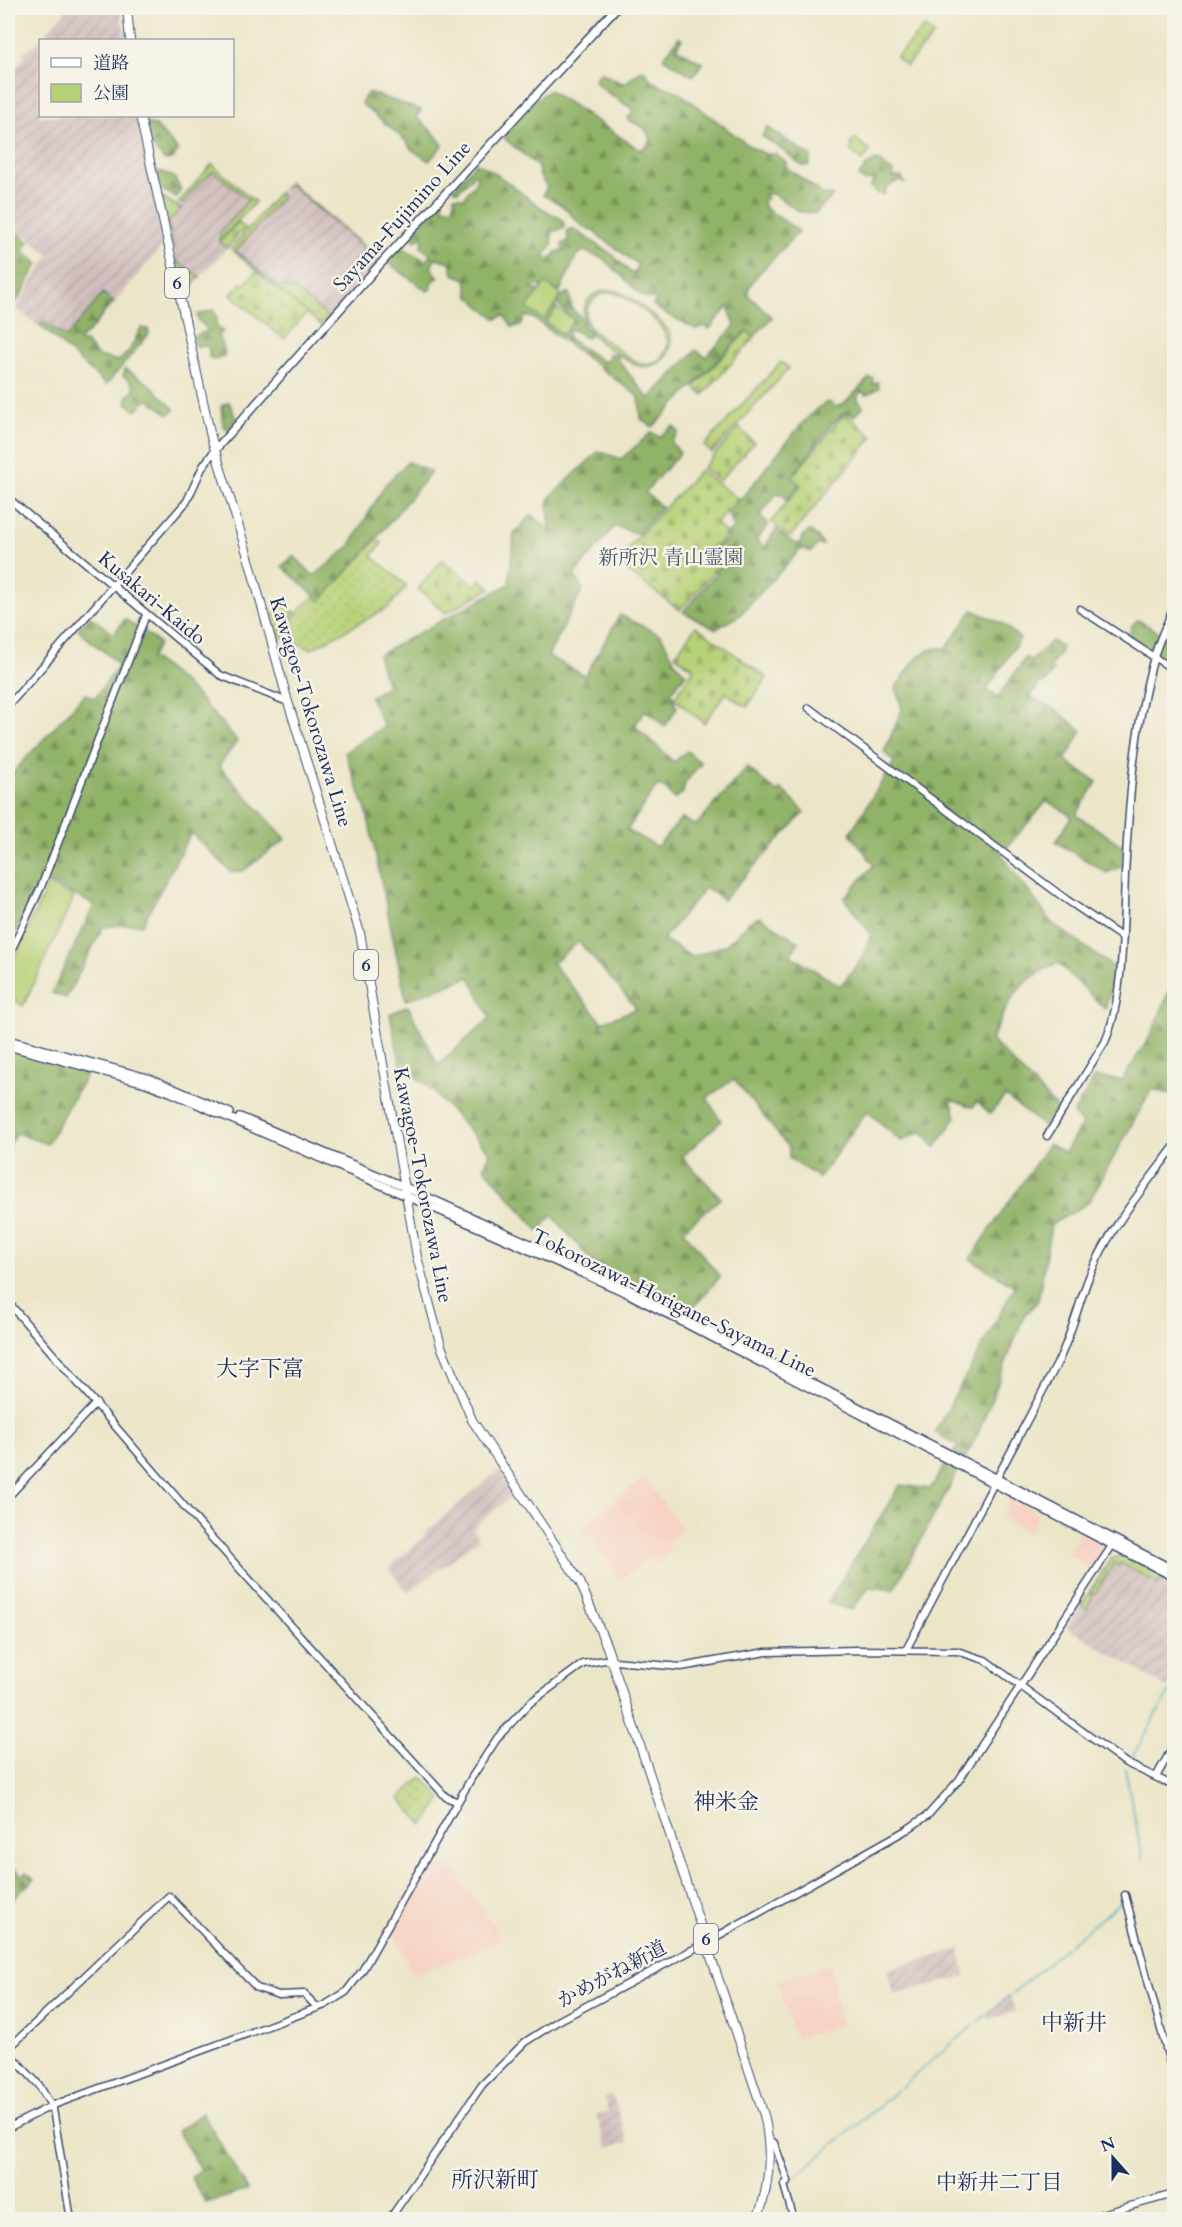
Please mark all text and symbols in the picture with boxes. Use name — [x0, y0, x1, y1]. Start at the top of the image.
legend — [39, 39, 234, 117]
text: 道路 — [93, 51, 129, 76]
text: 公園 — [93, 81, 129, 106]
street label: Sayama-Fujimino Line — [327, 135, 477, 297]
road number: 6 — [165, 268, 189, 298]
park label: 新所沢 青山霊園 — [598, 544, 744, 571]
street label: Kusakari-Kaido — [92, 545, 212, 651]
street label: Kawagoe-Tokorozawa Line — [263, 594, 359, 830]
road number: 6 — [354, 950, 378, 980]
street label: Kawagoe-Tokorozawa Line — [387, 1065, 459, 1305]
street label: Tokorozawa-Horigane-Sayama Line — [527, 1222, 821, 1384]
district label: 大字下富 — [216, 1354, 304, 1384]
district label: 神米金 — [693, 1787, 759, 1817]
road number: 6 — [694, 1924, 718, 1954]
street label: かめがね新道 — [553, 1934, 671, 2014]
district label: 中新井 — [1041, 2008, 1107, 2038]
north arrow — [1083, 2128, 1143, 2188]
text: N — [1098, 2132, 1119, 2158]
district label: 所沢新町 — [451, 2165, 539, 2195]
district label: 中新井二丁目 — [936, 2168, 1062, 2197]

